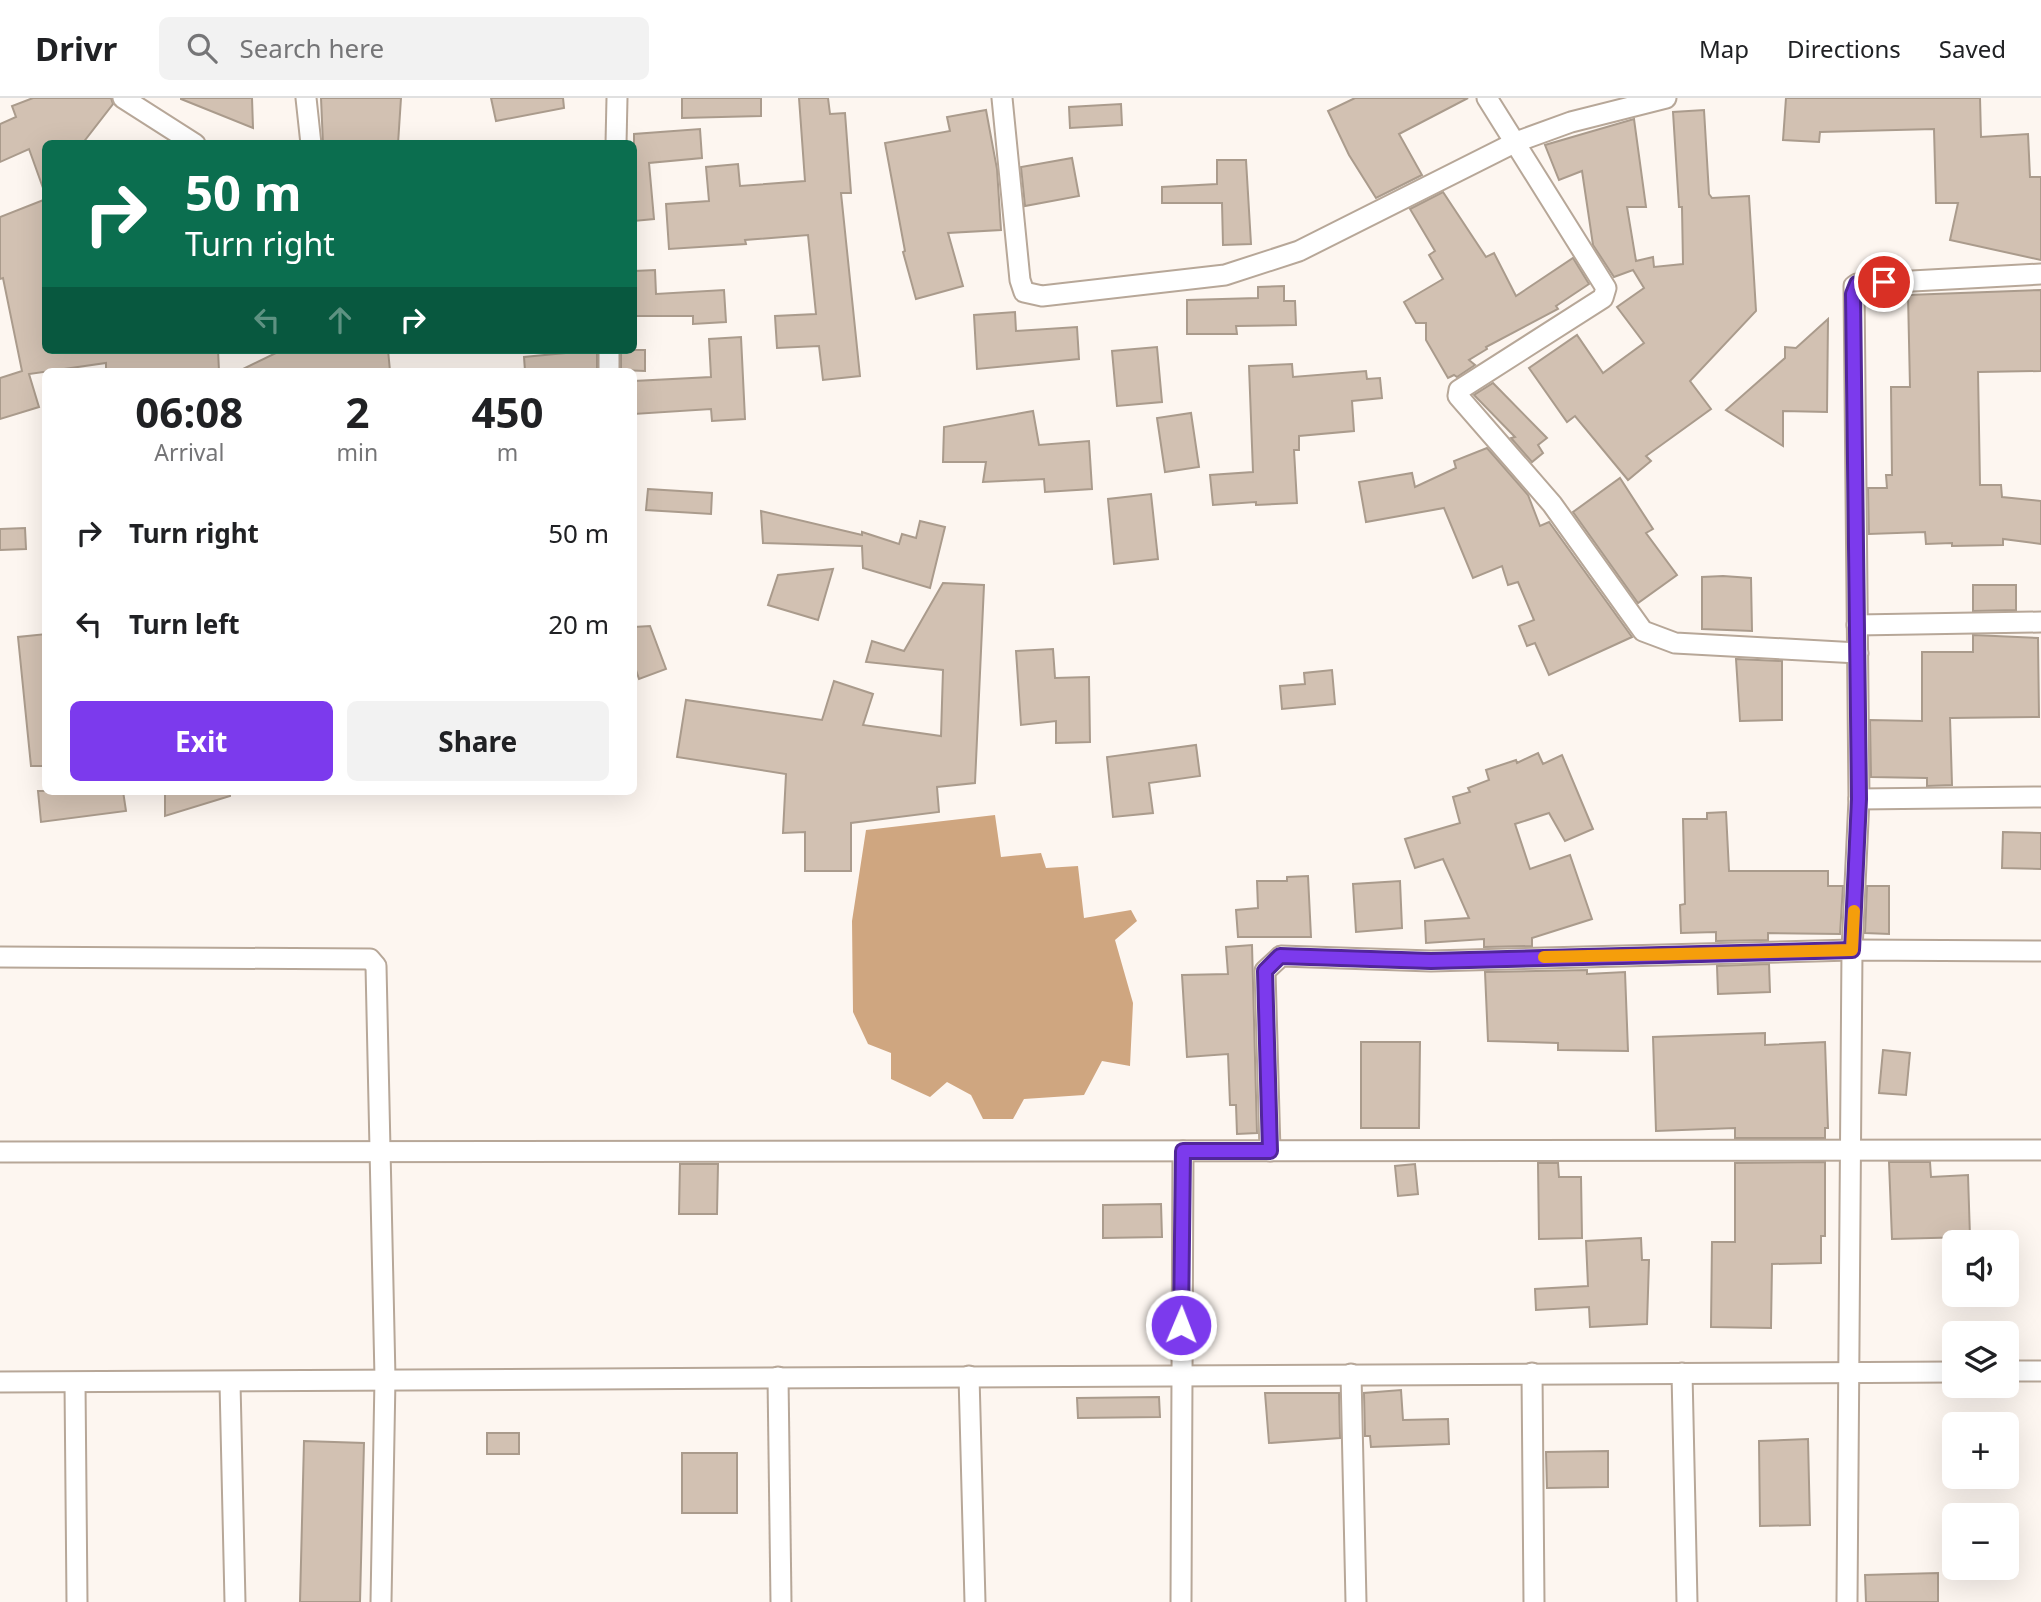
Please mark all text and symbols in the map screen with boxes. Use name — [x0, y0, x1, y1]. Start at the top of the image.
search box — [159, 17, 649, 80]
text: Drivr — [35, 26, 117, 71]
icon: search — [183, 29, 221, 67]
text: Search here — [239, 30, 384, 66]
text: Map — [1699, 32, 1749, 65]
text: Directions — [1787, 32, 1901, 65]
text: Saved — [1939, 32, 2006, 65]
text: 50 m — [185, 159, 302, 225]
icon: right — [70, 168, 161, 259]
text: Turn right — [185, 222, 335, 265]
pin — [1854, 252, 1914, 312]
icon: arrive — [1865, 263, 1903, 301]
icon: left — [248, 301, 286, 339]
icon: ahead — [321, 301, 359, 339]
icon: right — [394, 301, 432, 339]
text: 06:08 — [135, 383, 243, 440]
text: 2 — [345, 383, 369, 440]
text: 450 — [472, 383, 544, 440]
text: Arrival — [154, 436, 224, 468]
text: min — [337, 436, 378, 468]
text: m — [497, 436, 518, 468]
icon: right — [70, 514, 108, 552]
text: Turn right — [129, 515, 259, 551]
text: 50 m — [548, 515, 609, 551]
icon: left — [70, 605, 108, 643]
text: Turn left — [129, 606, 240, 642]
text: 20 m — [548, 606, 609, 642]
button: Exit — [70, 701, 333, 781]
button: Share — [347, 701, 609, 781]
map controls — [1942, 1230, 2019, 1580]
button: sound — [1942, 1230, 2019, 1307]
position arrow — [1144, 1288, 1218, 1362]
button: layers — [1942, 1321, 2019, 1398]
button: + — [1942, 1412, 2019, 1489]
button: − — [1942, 1503, 2019, 1580]

